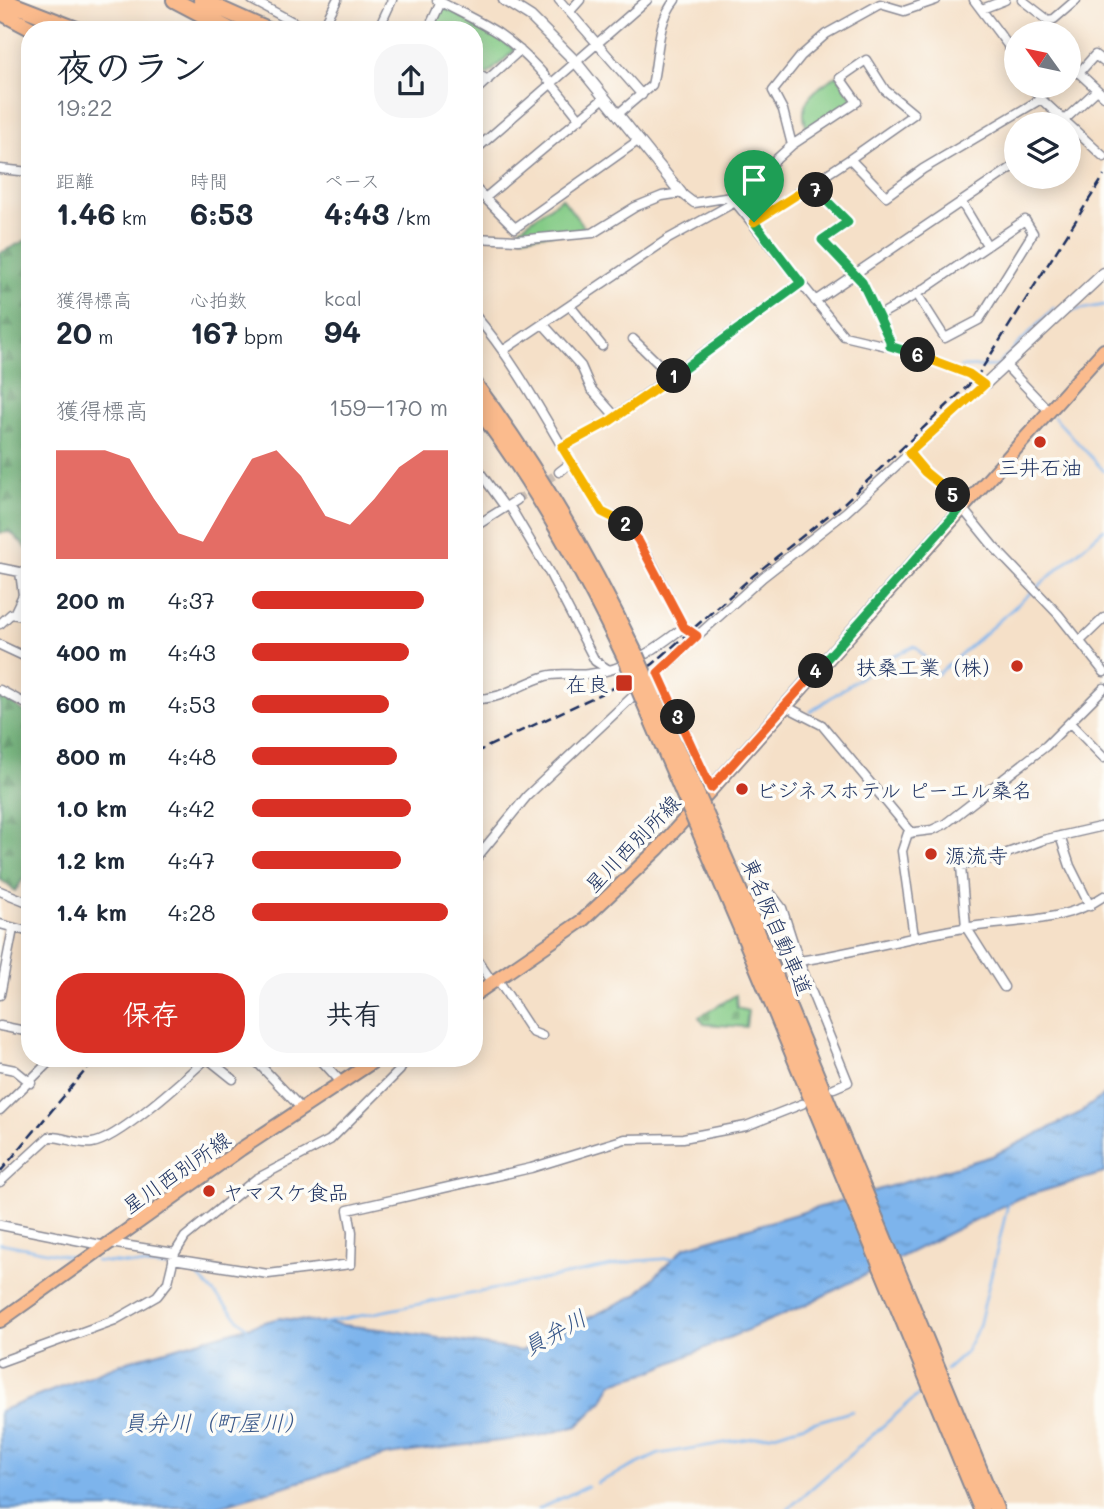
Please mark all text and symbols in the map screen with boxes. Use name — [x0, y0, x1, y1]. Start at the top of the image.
north arrow — [1004, 21, 1082, 98]
map controls — [1004, 21, 1081, 189]
text: 夜のラン — [56, 41, 208, 91]
button: share — [374, 44, 448, 118]
text: 19:22 — [56, 92, 113, 122]
button: layers — [1004, 112, 1081, 189]
pin — [724, 150, 784, 222]
icon: arrive — [735, 161, 773, 199]
text: 距離 — [56, 168, 94, 193]
text: 時間 — [190, 168, 228, 193]
text: ペース — [324, 168, 380, 193]
pin: 7 — [798, 172, 834, 208]
text: 7 — [810, 177, 821, 202]
text: 1.46 — [56, 193, 116, 233]
text: 6:53 — [190, 193, 253, 233]
text: 4:43 — [324, 193, 390, 233]
text: km — [116, 205, 147, 230]
text: /km — [390, 205, 431, 230]
text: kcal — [324, 286, 362, 311]
text: 獲得標高 — [56, 287, 132, 312]
text: 心拍数 — [190, 287, 247, 312]
text: 94 — [324, 311, 361, 351]
text: 20 — [56, 312, 92, 352]
text: 167 — [190, 312, 238, 352]
text: m — [92, 324, 113, 349]
text: bpm — [238, 324, 283, 349]
pin: 6 — [900, 338, 936, 372]
text: 6 — [912, 342, 923, 367]
pin: 1 — [656, 358, 692, 394]
text: 1 — [669, 363, 678, 388]
text: 159–170 m — [329, 392, 448, 422]
text: 獲得標高 — [56, 395, 148, 425]
marker: 三井石油 — [1032, 434, 1048, 450]
place label: 三井石油 — [998, 453, 1082, 480]
pin: 5 — [936, 477, 970, 512]
text: 5 — [947, 482, 958, 507]
pin: 2 — [608, 506, 644, 542]
text: 2 — [620, 511, 631, 536]
text: 200 m — [56, 585, 125, 615]
text: 4:37 — [168, 585, 215, 615]
text: 400 m — [56, 637, 127, 667]
text: 4:43 — [168, 637, 216, 667]
place label: 扶桑工業（株） — [856, 653, 1003, 680]
pin: 4 — [798, 654, 834, 688]
text: 4 — [809, 658, 822, 683]
marker: 扶桑工業（株） — [1009, 658, 1025, 674]
place label: 在良 — [566, 670, 608, 697]
marker: 在良 — [614, 673, 634, 693]
text: 600 m — [56, 689, 126, 719]
text: 4:53 — [168, 689, 216, 719]
pin: 3 — [660, 700, 696, 734]
text: 3 — [672, 704, 683, 729]
text: 800 m — [56, 741, 126, 771]
text: 4:48 — [168, 741, 216, 771]
place label: ビジネスホテル ピーエル桑名 — [756, 776, 1033, 803]
marker: ビジネスホテル ピーエル桑名 — [734, 781, 750, 797]
street label: 星川西別所線 — [579, 788, 685, 898]
text: 1.0 km — [56, 793, 127, 823]
text: 4:42 — [168, 793, 215, 823]
place label: 源流寺 — [945, 841, 1008, 868]
text: 1.2 km — [56, 845, 125, 875]
text: 4:47 — [168, 845, 215, 875]
marker: 源流寺 — [923, 846, 939, 862]
street label: 東名阪自動車道 — [737, 853, 819, 999]
text: 1.4 km — [56, 897, 127, 927]
text: 4:28 — [168, 897, 215, 927]
button: 保存 — [56, 973, 245, 1053]
button: 共有 — [259, 973, 448, 1053]
street label: 星川西別所線 — [117, 1125, 235, 1219]
place label: ヤマスケ食品 — [223, 1178, 349, 1205]
marker: ヤマスケ食品 — [201, 1183, 217, 1199]
water label: 員弁川 — [517, 1302, 591, 1362]
water label: 員弁川（町屋川） — [123, 1407, 307, 1437]

